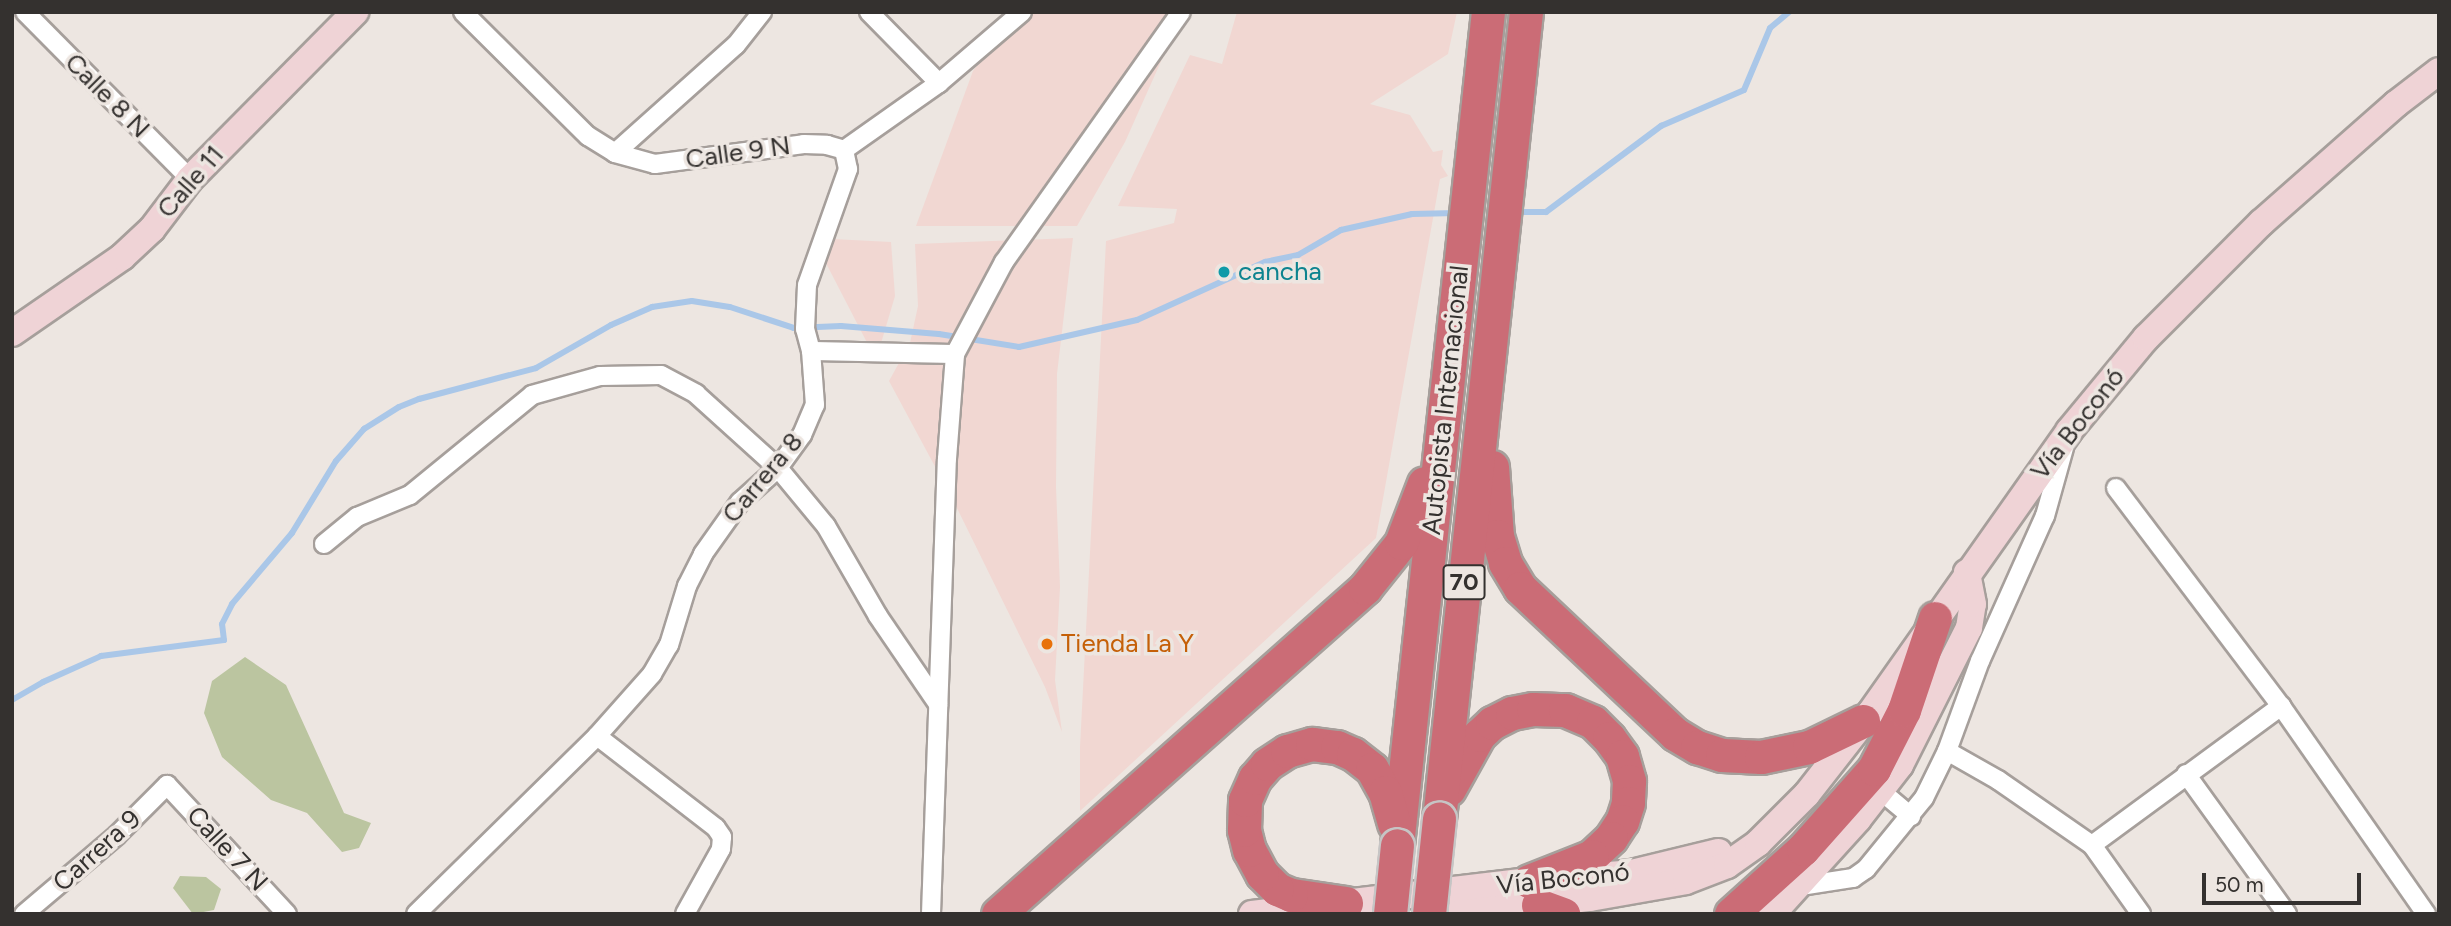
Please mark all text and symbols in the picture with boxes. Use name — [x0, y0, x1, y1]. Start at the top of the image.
street label: Calle 8 N — [58, 47, 156, 145]
street label: Calle 9 N — [684, 130, 792, 176]
street label: Calle 11 — [151, 139, 231, 225]
place label: cancha — [1238, 256, 1322, 288]
marker: cancha — [1216, 264, 1232, 280]
street label: Autopista Internacional — [1416, 264, 1476, 536]
street label: Vía Boconó — [2025, 362, 2131, 486]
street label: Carrera 8 — [716, 427, 810, 529]
road number: 70 — [1441, 562, 1487, 602]
place label: Tienda La Y — [1061, 628, 1194, 660]
marker: Tienda La Y — [1039, 636, 1055, 652]
street label: Calle 7 N — [180, 800, 274, 898]
street label: Carrera 9 — [47, 804, 147, 898]
street label: Vía Boconó — [1495, 857, 1631, 901]
scale bar — [2206, 860, 2365, 904]
text: 50 m — [2215, 872, 2264, 897]

